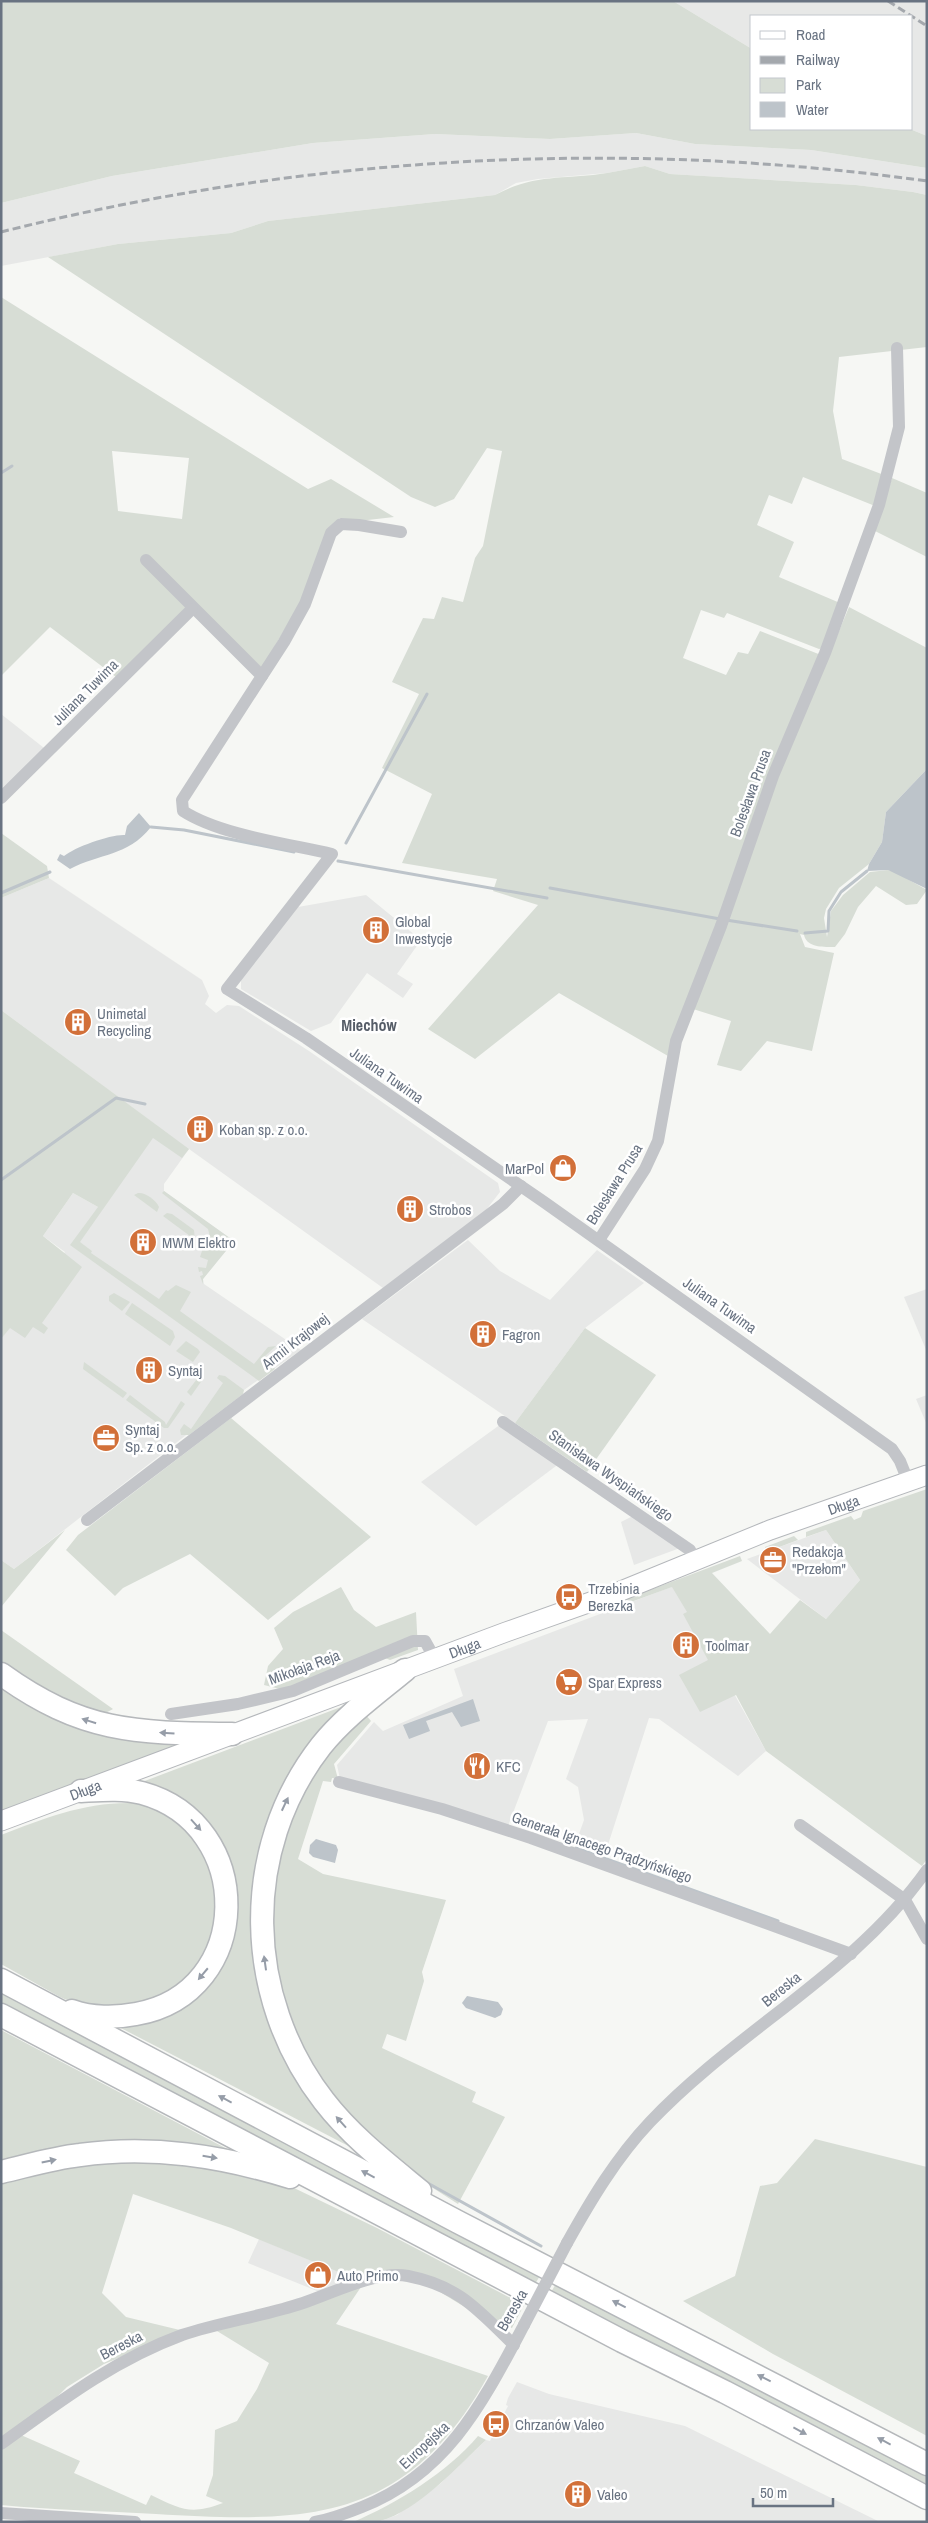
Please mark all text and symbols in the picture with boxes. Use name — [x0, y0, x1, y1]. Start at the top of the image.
legend — [750, 15, 913, 130]
text: Road — [796, 24, 825, 45]
text: Railway — [796, 49, 841, 70]
text: Park — [796, 74, 822, 95]
text: Water — [796, 99, 828, 120]
street label: Juliana Tuwima — [47, 654, 123, 730]
street label: Bolesława Prusa — [724, 746, 776, 840]
place label: Global Inwestycje — [395, 911, 453, 949]
building icon: Global Inwestycje — [361, 915, 391, 945]
place label: Unimetal Recycling — [97, 1003, 151, 1041]
building icon: Unimetal Recycling — [63, 1007, 93, 1037]
district label: Miechów — [341, 1014, 397, 1036]
street label: Juliana Tuwima — [346, 1042, 428, 1108]
building icon: Koban sp. z o.o. — [185, 1114, 215, 1144]
place label: Koban sp. z o.o. — [219, 1119, 308, 1140]
street label: Bolesława Prusa — [581, 1139, 647, 1228]
shop icon: MarPol — [548, 1153, 578, 1183]
place label: MarPol — [505, 1158, 544, 1179]
building icon: Strobos — [395, 1194, 425, 1224]
place label: Strobos — [429, 1199, 471, 1220]
building icon: MWM Elektro — [128, 1227, 158, 1257]
place label: MWM Elektro — [162, 1232, 236, 1253]
street label: Juliana Tuwima — [679, 1272, 761, 1338]
street label: Armii Krajowej — [256, 1308, 333, 1375]
building icon: Fagron — [468, 1319, 498, 1349]
place label: Fagron — [502, 1324, 540, 1345]
building icon: Syntaj — [134, 1355, 164, 1385]
place label: Syntaj — [168, 1360, 202, 1381]
place label: Syntaj Sp. z o.o. — [125, 1419, 177, 1457]
office icon: Syntaj Sp. z o.o. — [91, 1423, 121, 1453]
street label: Stanisława Wyspiańskiego — [545, 1424, 678, 1526]
street label: Długa — [825, 1489, 862, 1520]
place label: Redakcja "Przełom" — [792, 1541, 846, 1579]
office icon: Redakcja "Przełom" — [758, 1545, 788, 1575]
place label: Trzebinia Berezka — [588, 1578, 640, 1616]
bus stop icon: Trzebinia Berezka — [554, 1582, 584, 1612]
building icon: Toolmar — [671, 1630, 701, 1660]
street label: Długa — [446, 1632, 483, 1663]
place label: Toolmar — [705, 1635, 749, 1656]
street label: Mikołaja Reja — [265, 1644, 343, 1690]
supermarket icon: Spar Express — [554, 1667, 584, 1697]
place label: Spar Express — [588, 1672, 662, 1693]
one-way arrow — [81, 1717, 96, 1725]
one-way arrow — [159, 1729, 175, 1737]
restaurant icon: KFC — [462, 1751, 492, 1781]
place label: KFC — [496, 1756, 521, 1777]
street label: Długa — [67, 1774, 104, 1805]
one-way arrow — [281, 1797, 289, 1811]
street label: Generała Ignacego Prądzyńskiego — [509, 1806, 695, 1888]
one-way arrow — [190, 1819, 202, 1831]
one-way arrow — [260, 1955, 268, 1971]
street label: Bereska — [757, 1967, 805, 2011]
one-way arrow — [198, 1968, 209, 1980]
one-way arrow — [218, 2094, 232, 2103]
one-way arrow — [336, 2115, 347, 2128]
one-way arrow — [202, 2153, 218, 2161]
one-way arrow — [41, 2157, 56, 2165]
one-way arrow — [362, 2170, 375, 2179]
shop icon: Auto Primo — [303, 2260, 333, 2290]
place label: Auto Primo — [336, 2265, 399, 2286]
street label: Bereska — [492, 2285, 532, 2335]
one-way arrow — [612, 2300, 626, 2308]
street label: Bereska — [96, 2325, 146, 2365]
one-way arrow — [757, 2374, 771, 2382]
bus stop icon: Chrzanów Valeo — [481, 2409, 511, 2439]
place label: Chrzanów Valeo — [515, 2414, 605, 2435]
street label: Europejska — [394, 2416, 454, 2474]
one-way arrow — [792, 2427, 807, 2435]
one-way arrow — [876, 2437, 891, 2445]
scale bar — [753, 2476, 833, 2508]
building icon: Valeo — [563, 2479, 593, 2509]
text: 50 m — [760, 2482, 787, 2503]
place label: Valeo — [597, 2484, 628, 2505]

